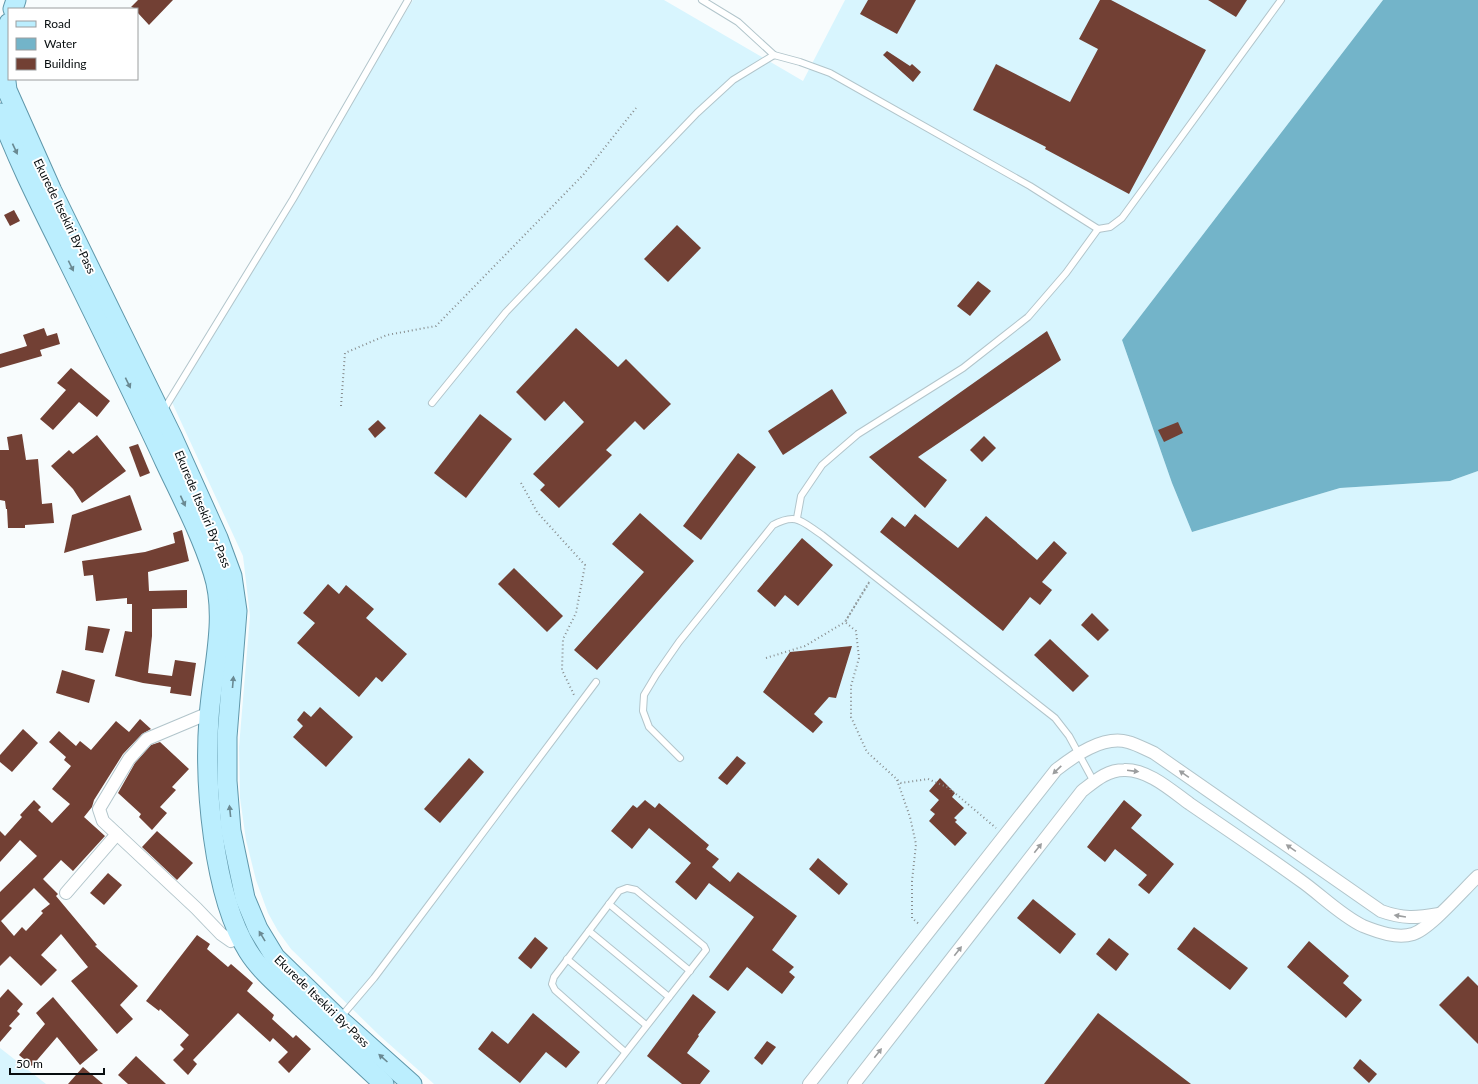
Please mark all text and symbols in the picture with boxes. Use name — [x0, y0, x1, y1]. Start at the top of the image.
legend — [8, 8, 138, 80]
text: Road — [44, 16, 71, 31]
text: Water — [44, 36, 77, 51]
text: Building — [44, 56, 87, 71]
one-way arrow — [11, 143, 18, 155]
street label: Ekurede Itsekiri By-Pass — [31, 156, 99, 276]
one-way arrow — [68, 261, 74, 272]
one-way arrow — [125, 377, 131, 389]
street label: Ekurede Itsekiri By-Pass — [171, 448, 235, 570]
one-way arrow — [180, 495, 186, 506]
one-way arrow — [229, 676, 236, 688]
one-way arrow — [1052, 765, 1062, 775]
one-way arrow — [1127, 768, 1140, 774]
one-way arrow — [1179, 770, 1189, 778]
one-way arrow — [226, 805, 233, 817]
one-way arrow — [1033, 843, 1042, 854]
one-way arrow — [1286, 844, 1296, 852]
one-way arrow — [1394, 913, 1406, 919]
one-way arrow — [259, 930, 266, 942]
one-way arrow — [953, 945, 962, 956]
street label: Ekurede Itsekiri By-Pass — [271, 952, 373, 1050]
one-way arrow — [874, 1048, 882, 1059]
scale bar — [10, 1050, 104, 1076]
one-way arrow — [378, 1054, 387, 1063]
text: 50 m — [16, 1056, 43, 1071]

